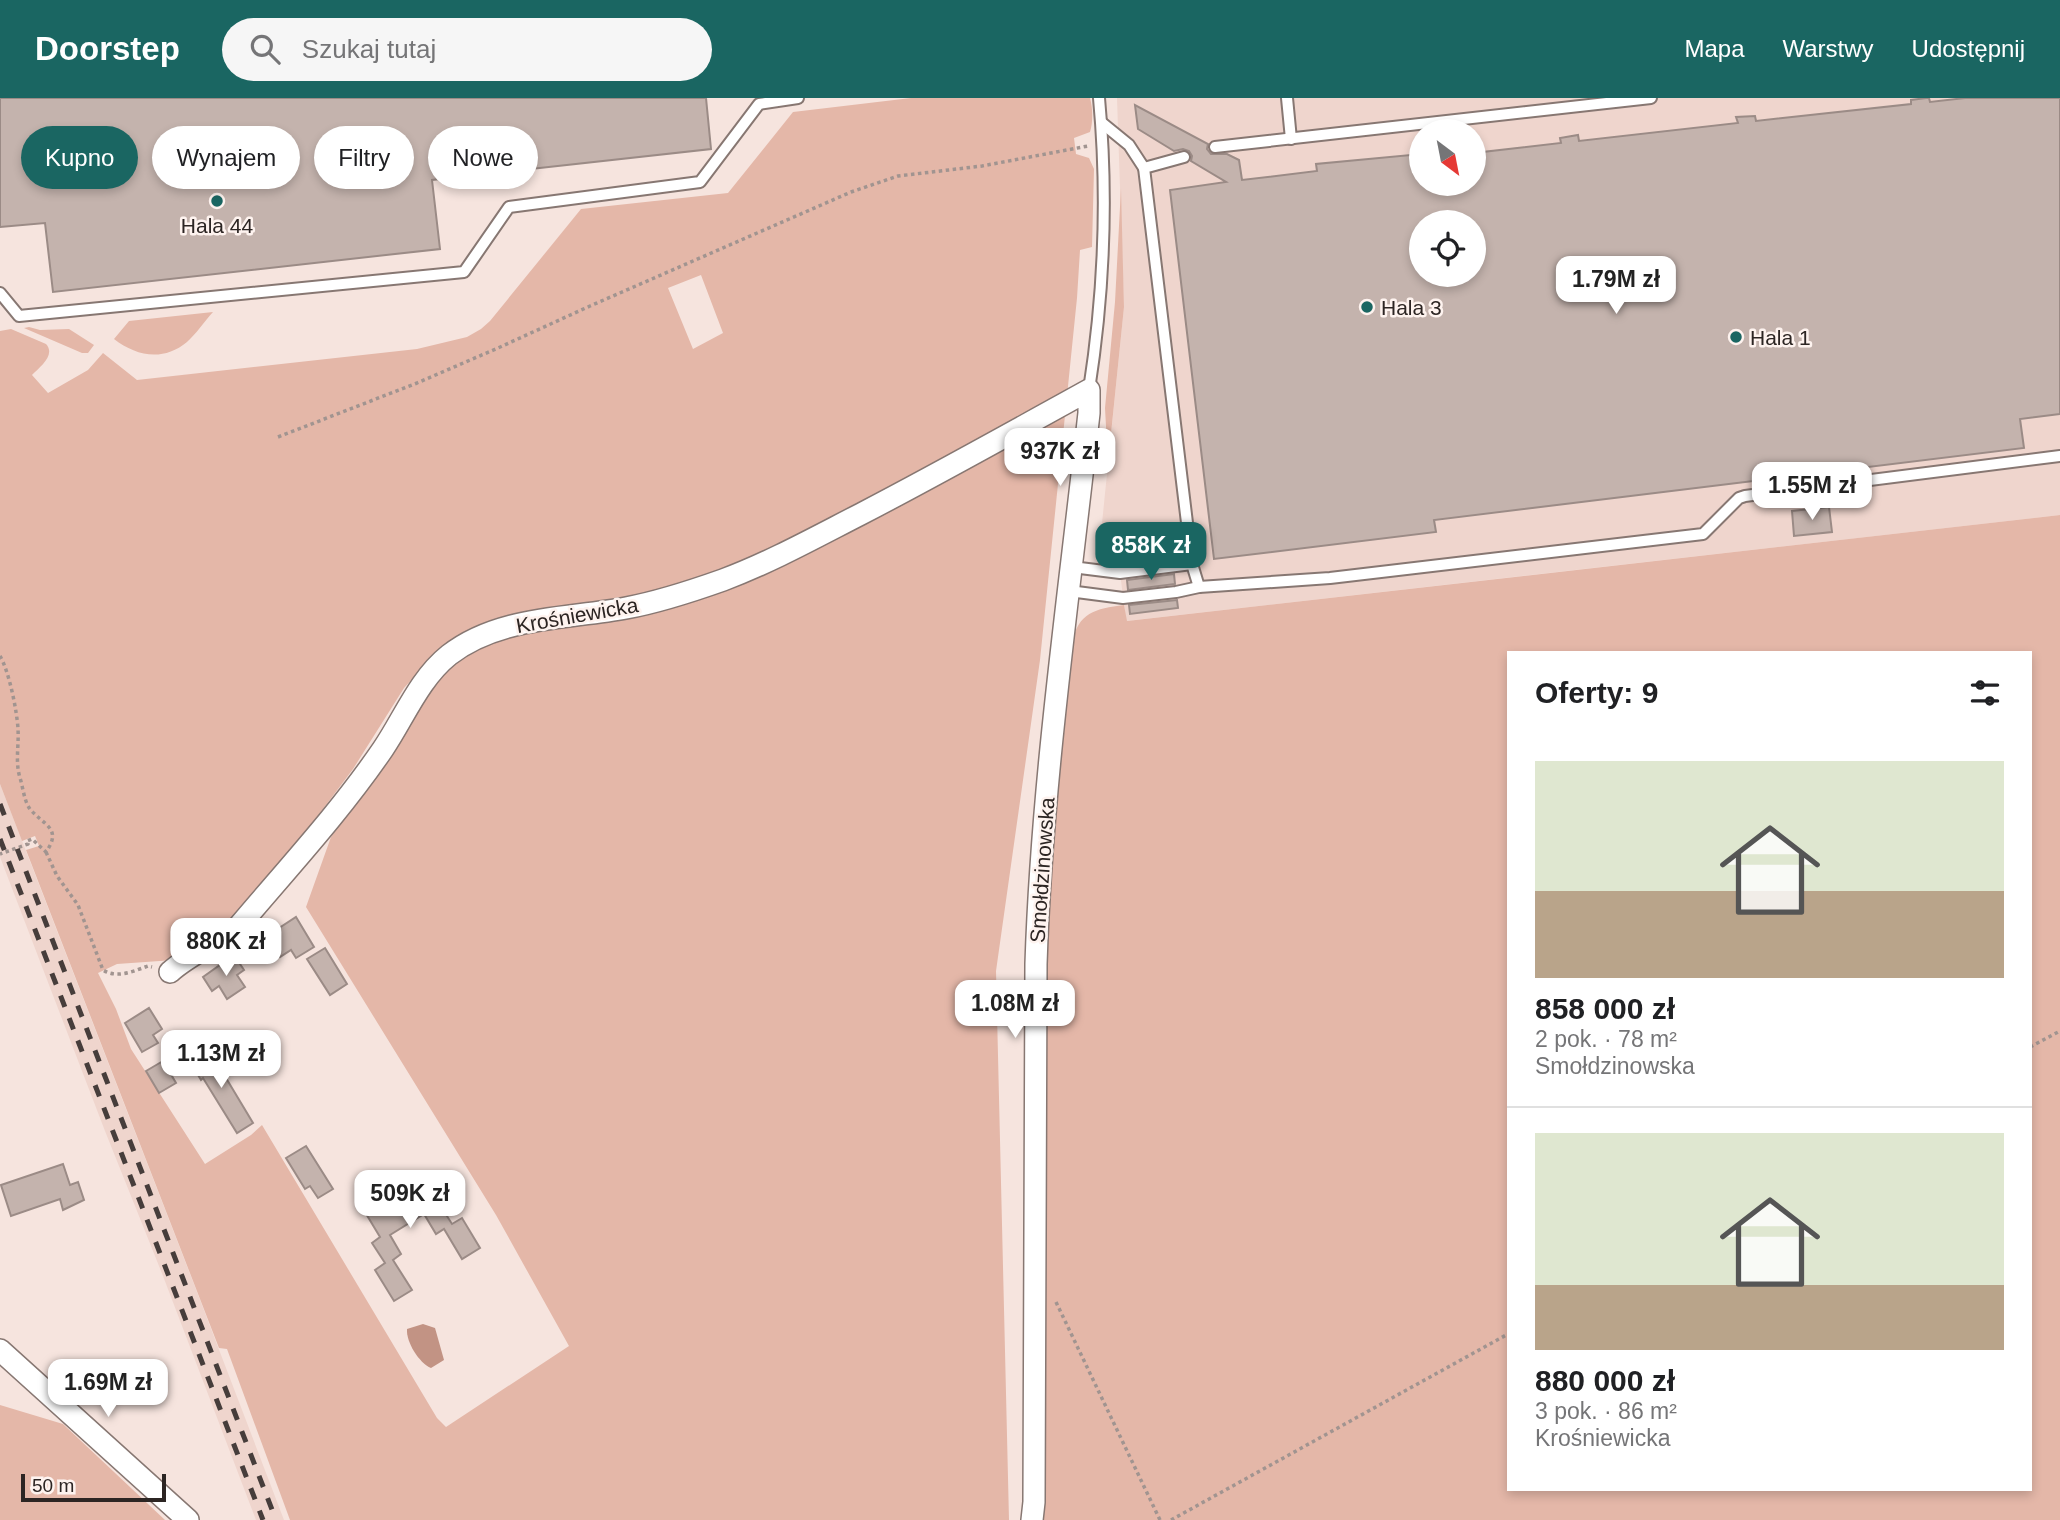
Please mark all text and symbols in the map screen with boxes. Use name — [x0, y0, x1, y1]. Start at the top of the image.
search box — [222, 18, 712, 81]
text: Doorstep — [35, 30, 180, 67]
icon: search — [246, 30, 284, 68]
text: Szukaj tutaj — [302, 34, 436, 64]
text: Mapa — [1684, 35, 1744, 62]
text: Warstwy — [1782, 35, 1874, 62]
text: Udostępnij — [1912, 35, 2025, 62]
north arrow — [1409, 119, 1486, 196]
map controls — [1409, 119, 1486, 287]
chip: Kupno — [21, 126, 138, 189]
chip: Wynajem — [152, 126, 300, 189]
chip: Filtry — [314, 126, 414, 189]
chip: Nowe — [428, 126, 538, 189]
marker: Hala 44 — [209, 193, 225, 209]
button: locate — [1409, 210, 1486, 287]
place label: Hala 44 — [181, 214, 254, 237]
pin: 1.79M zł — [1544, 256, 1688, 316]
text: 1.79M zł — [1572, 266, 1660, 292]
place label: Hala 3 — [1381, 296, 1442, 319]
marker: Hala 3 — [1359, 299, 1375, 315]
place label: Hala 1 — [1750, 326, 1811, 349]
marker: Hala 1 — [1728, 329, 1744, 345]
pin: 937K zł — [995, 428, 1125, 488]
text: 937K zł — [1020, 438, 1100, 464]
pin: 1.55M zł — [1740, 462, 1884, 522]
text: 1.55M zł — [1768, 472, 1856, 498]
pin: 858K zł — [1086, 522, 1216, 582]
text: 858K zł — [1111, 532, 1191, 558]
street label: Krośniewicka — [514, 593, 640, 637]
icon: filters — [1966, 674, 2004, 712]
text: Oferty: 9 — [1535, 676, 1658, 709]
street label: Smołdzinowska — [1025, 796, 1059, 944]
icon: home — [1707, 807, 1833, 933]
pin: 880K zł — [161, 918, 291, 978]
text: 880K zł — [186, 928, 266, 954]
pin: 1.08M zł — [943, 981, 1087, 1040]
text: 1.08M zł — [971, 990, 1059, 1016]
text: 858 000 zł — [1535, 992, 1675, 1025]
text: 2 pok. · 78 m² — [1535, 1026, 1677, 1052]
pin: 1.13M zł — [149, 1030, 293, 1090]
text: 1.13M zł — [177, 1040, 265, 1066]
text: Smołdzinowska — [1535, 1053, 1695, 1079]
pin: 509K zł — [345, 1170, 475, 1230]
icon: home — [1707, 1179, 1833, 1305]
text: 509K zł — [370, 1180, 450, 1206]
pin: 1.69M zł — [36, 1360, 180, 1419]
text: 880 000 zł — [1535, 1364, 1675, 1397]
text: 1.69M zł — [64, 1369, 152, 1395]
text: 3 pok. · 86 m² — [1535, 1398, 1677, 1424]
text: Krośniewicka — [1535, 1425, 1671, 1451]
scale bar — [21, 1471, 166, 1503]
text: 50 m — [32, 1475, 74, 1496]

